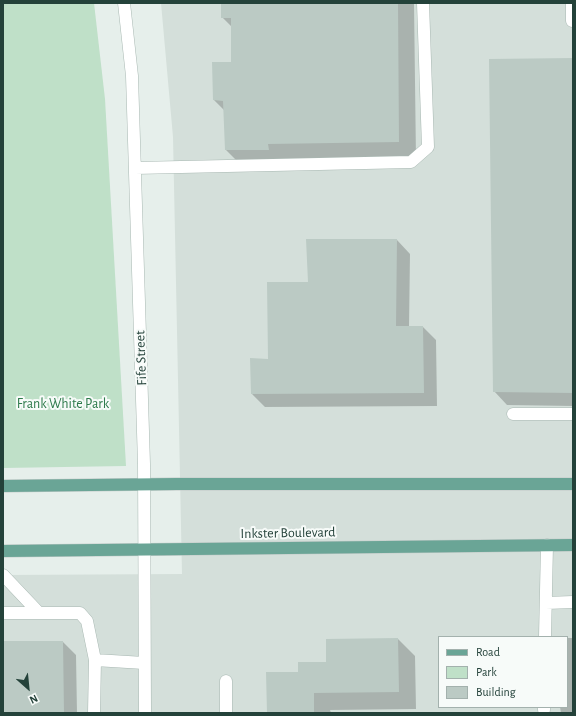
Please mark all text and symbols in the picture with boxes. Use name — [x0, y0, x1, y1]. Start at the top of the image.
street label: Fife Street — [132, 330, 150, 386]
park label: Frank White Park — [17, 396, 109, 412]
street label: Inkster Boulevard — [240, 524, 336, 542]
legend — [438, 636, 568, 708]
text: Road — [476, 646, 500, 658]
text: Park — [476, 666, 497, 678]
north arrow — [8, 668, 48, 708]
text: Building — [476, 686, 516, 698]
text: N — [28, 692, 40, 706]

